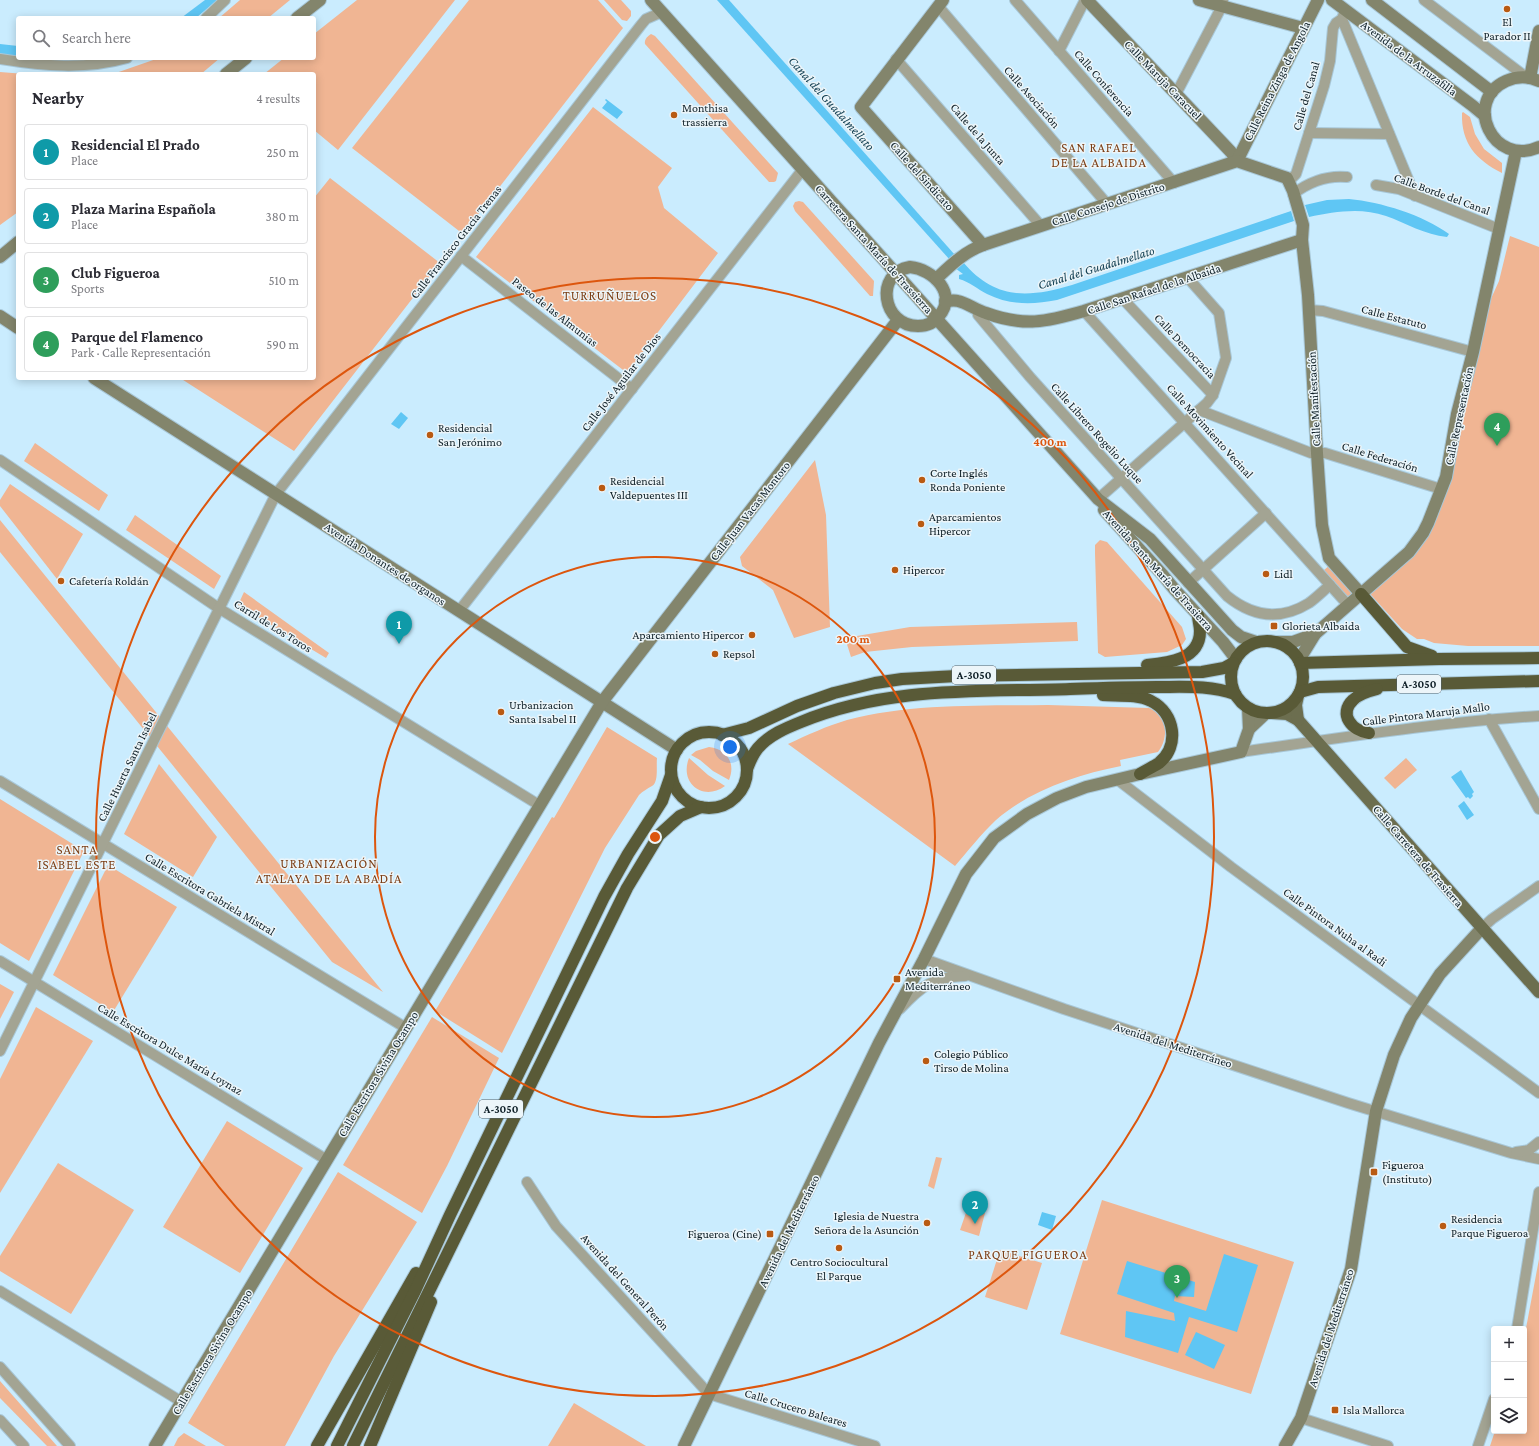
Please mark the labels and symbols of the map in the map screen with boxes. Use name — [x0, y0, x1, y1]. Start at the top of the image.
marker: El Parador II — [1502, 4, 1512, 14]
place label: El Parador II — [1483, 15, 1531, 43]
street label: Avenida de la Arruzafilla — [1358, 17, 1460, 99]
street label: Calle Reina Zinga de Angola — [1241, 18, 1314, 143]
street label: Calle Maruja Caracuel — [1121, 37, 1205, 123]
street label: Calle Conferencia — [1071, 47, 1137, 120]
water label: Canal del Guadalmellato — [785, 53, 878, 154]
street label: Calle del Canal — [1289, 60, 1323, 132]
street label: Calle Asociación — [1001, 63, 1063, 131]
street label: Calle de la Junta — [947, 100, 1009, 168]
place label: Monthisa trassierra — [682, 101, 729, 129]
marker: Monthisa trassierra — [669, 110, 679, 120]
street label: Calle del Sindicato — [887, 138, 957, 214]
district label: SAN RAFAEL DE LA ALBAIDA — [1051, 140, 1147, 170]
street label: Calle Borde del Canal — [1392, 170, 1492, 218]
street label: Calle Consejo de Distrito — [1050, 179, 1166, 229]
street label: Calle Francisco Gracia Trenas — [407, 182, 505, 301]
street label: Carretera Santa María de Trassierra — [812, 182, 936, 317]
water label: Canal del Guadalmellato — [1036, 242, 1157, 292]
street label: Calle San Rafael de la Albaida — [1085, 261, 1223, 317]
street label: Paseo de las Almunias — [509, 274, 601, 350]
district label: TURRUÑUELOS — [563, 288, 657, 303]
street label: Calle Estatuto — [1360, 302, 1428, 332]
street label: Calle Democracia — [1151, 311, 1219, 382]
street label: Calle José Aguilar de Dios — [578, 330, 664, 434]
street label: Calle Manifestación — [1304, 351, 1323, 447]
street label: Calle Representación — [1442, 365, 1476, 466]
street label: Calle Librero Rogelio Luque — [1048, 380, 1146, 486]
street label: Calle Movimiento Vecinal — [1164, 381, 1256, 481]
pin: 4 — [1484, 413, 1510, 446]
place label: Residencial San Jerónimo — [438, 421, 502, 449]
marker: Residencial San Jerónimo — [425, 430, 435, 440]
text: 400 m — [1033, 435, 1068, 449]
street label: Calle Federación — [1340, 439, 1420, 475]
street label: Calle Juan Vacas Montoro — [707, 459, 793, 563]
place label: Corte Inglés Ronda Poniente — [930, 466, 1005, 494]
place label: Residencial Valdepuentes III — [610, 474, 688, 502]
marker: Corte Inglés Ronda Poniente — [917, 475, 927, 485]
marker: Residencial Valdepuentes III — [597, 483, 607, 493]
street label: Avenida Santa María de Trasierra — [1100, 507, 1216, 634]
place label: Aparcamientos Hipercor — [929, 510, 1002, 538]
marker: Aparcamientos Hipercor — [916, 519, 926, 529]
street label: Avenida Donantes de organos — [322, 520, 448, 609]
place label: Hipercor — [903, 563, 945, 577]
marker: Hipercor — [890, 565, 900, 575]
place label: Lidl — [1274, 567, 1293, 581]
marker: Lidl — [1261, 569, 1271, 579]
place label: Cafetería Roldán — [69, 574, 149, 588]
marker: Cafetería Roldán — [56, 576, 66, 586]
street label: Carril de Los Toros — [232, 596, 315, 656]
pin: 1 — [386, 611, 412, 644]
place label: Glorieta Albaida — [1282, 619, 1360, 633]
marker: Glorieta Albaida — [1269, 621, 1279, 631]
place label: Aparcamiento Hipercor — [632, 628, 745, 642]
marker: Aparcamiento Hipercor — [747, 630, 757, 640]
text: 200 m — [836, 632, 870, 646]
place label: Repsol — [723, 647, 755, 661]
marker: Repsol — [710, 649, 720, 659]
road number: A-3050 — [952, 666, 996, 684]
road number: A-3050 — [1397, 675, 1441, 693]
place label: Urbanizacion Santa Isabel II — [509, 698, 577, 726]
street label: Calle Pintora Maruja Mallo — [1361, 699, 1491, 729]
marker: Urbanizacion Santa Isabel II — [496, 707, 506, 717]
street label: Calle Huerta Santa Isabel — [94, 710, 160, 824]
your location — [720, 737, 740, 757]
street label: Calle Carretera de Trasierra — [1370, 802, 1466, 910]
centre of rings — [648, 830, 662, 844]
district label: SANTA ISABEL ESTE — [38, 842, 116, 872]
street label: Calle Escritora Gabriela Mistral — [142, 850, 278, 938]
district label: URBANIZACIÓN ATALAYA DE LA ABADÍA — [256, 856, 402, 886]
street label: Calle Pintora Nuha al Radi — [1280, 885, 1390, 969]
place label: Avenida Mediterráneo — [905, 965, 970, 993]
marker: Avenida Mediterráneo — [892, 974, 902, 984]
street label: Calle Escritora Dulce María Loynaz — [95, 1000, 245, 1098]
street label: Calle Escritora Sivina Ocampo — [335, 1009, 421, 1139]
street label: Avenida del Mediterráneo — [1112, 1019, 1234, 1071]
place label: Colegio Público Tirso de Molina — [934, 1047, 1009, 1075]
marker: Colegio Público Tirso de Molina — [921, 1056, 931, 1066]
road number: A-3050 — [479, 1100, 523, 1118]
place label: Figueroa (Instituto) — [1382, 1158, 1432, 1186]
marker: Figueroa (Instituto) — [1369, 1167, 1379, 1177]
street label: Avenida del Mediterráneo — [756, 1172, 822, 1289]
pin: 2 — [962, 1191, 988, 1224]
place label: Iglesia de Nuestra Señora de la Asunción — [814, 1209, 920, 1237]
place label: Residencia Parque Figueroa — [1451, 1212, 1529, 1240]
marker: Iglesia de Nuestra Señora de la Asunción — [922, 1218, 932, 1228]
marker: Residencia Parque Figueroa — [1438, 1221, 1448, 1231]
place label: Figueroa (Cine) — [688, 1227, 762, 1241]
marker: Figueroa (Cine) — [765, 1229, 775, 1239]
street label: Avenida del General Perón — [578, 1231, 672, 1334]
marker: Centro Sociocultural El Parque — [834, 1243, 844, 1253]
district label: PARQUE FIGUEROA — [968, 1247, 1088, 1262]
place label: Centro Sociocultural El Parque — [790, 1255, 888, 1283]
pin: 3 — [1164, 1265, 1190, 1298]
street label: Avenida del Mediterráneo — [1305, 1267, 1357, 1389]
street label: Calle Escritora Sivina Ocampo — [169, 1287, 255, 1417]
street label: Calle Crucero Baleares — [743, 1386, 849, 1430]
place label: Isla Mallorca — [1343, 1403, 1405, 1417]
marker: Isla Mallorca — [1330, 1405, 1340, 1415]

